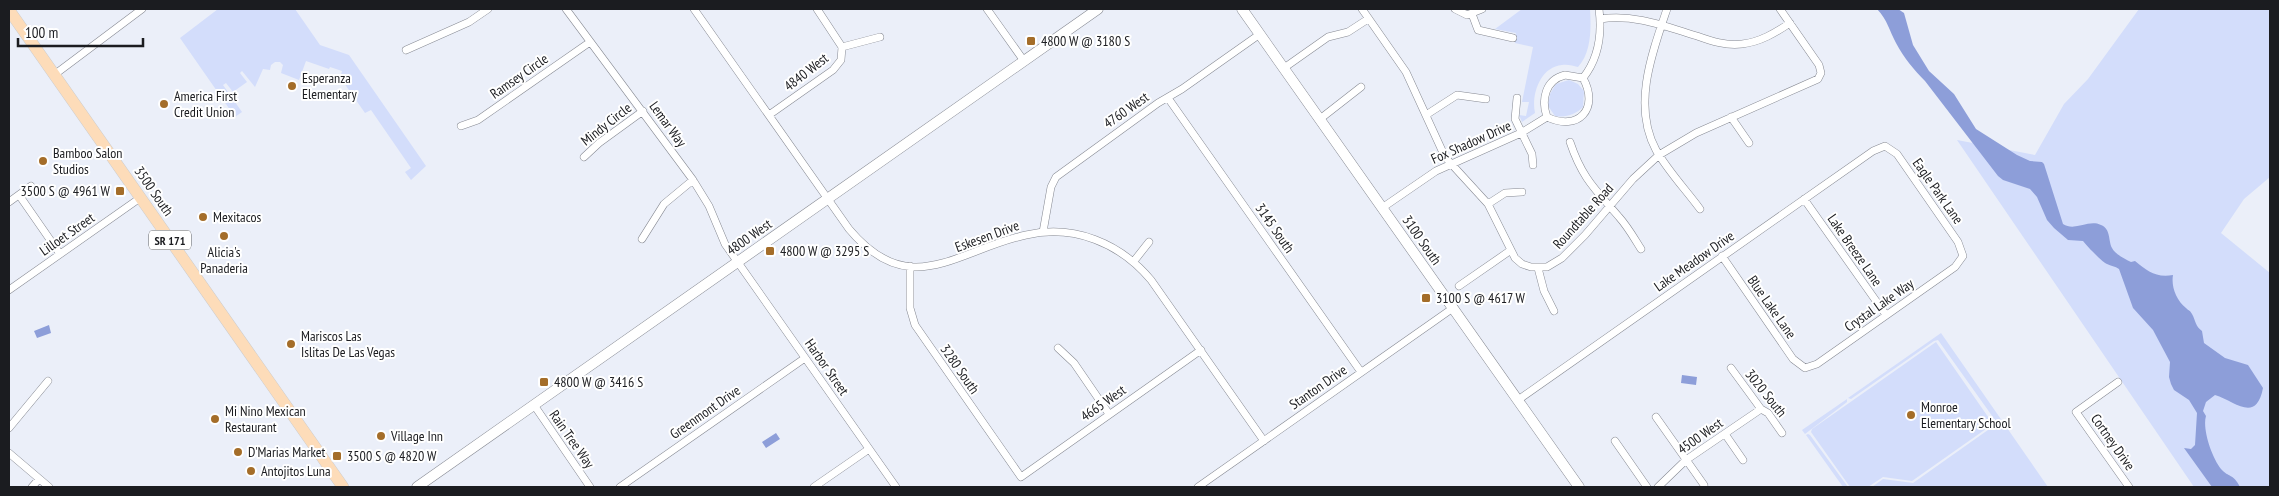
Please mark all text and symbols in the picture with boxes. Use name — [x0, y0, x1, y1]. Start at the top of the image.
scale bar — [18, 15, 142, 47]
text: 100 m — [25, 23, 58, 42]
place label: 4800 W @ 3180 S — [1041, 32, 1130, 50]
marker: 4800 W @ 3180 S — [1025, 35, 1037, 47]
street label: Ramsey Circle — [486, 49, 552, 103]
street label: 4840 West — [780, 49, 832, 95]
place label: Esperanza Elementary — [302, 69, 357, 103]
marker: Esperanza Elementary — [286, 80, 298, 92]
place label: America First Credit Union — [174, 87, 237, 121]
street label: 4760 West — [1100, 88, 1152, 132]
marker: America First Credit Union — [158, 98, 170, 110]
street label: Lemar Way — [645, 98, 691, 151]
street label: Mindy Circle — [577, 99, 635, 149]
street label: Fox Shadow Drive — [1428, 116, 1514, 168]
place label: Bamboo Salon Studios — [53, 144, 123, 178]
marker: Bamboo Salon Studios — [37, 155, 49, 167]
street label: Eagle Park Lane — [1909, 155, 1967, 228]
street label: 3500 South — [130, 163, 178, 219]
street label: Roundtable Road — [1549, 180, 1617, 252]
place label: 3500 S @ 4961 W — [21, 182, 111, 200]
marker: 3500 S @ 4961 W — [114, 185, 126, 197]
street label: 3145 South — [1251, 200, 1299, 256]
street label: Lilloet Street — [36, 208, 98, 259]
place label: Mexitacos — [213, 208, 261, 226]
marker: Mexitacos — [197, 211, 209, 223]
street label: Lake Breeze Lane — [1824, 211, 1887, 290]
street label: 3100 South — [1398, 212, 1446, 268]
street label: 4800 West — [723, 215, 775, 259]
street label: Eskesen Drive — [952, 216, 1022, 256]
street label: Lake Meadow Drive — [1650, 227, 1738, 295]
road number: SR 171 — [149, 230, 191, 250]
marker: Alicia's Panaderia — [218, 230, 230, 242]
place label: 4800 W @ 3295 S — [780, 242, 869, 260]
place label: Alicia's Panaderia — [200, 243, 248, 277]
marker: 4800 W @ 3295 S — [764, 245, 776, 257]
street label: Blue Lake Lane — [1744, 272, 1800, 342]
street label: Crystal Lake Way — [1841, 274, 1918, 335]
place label: 3100 S @ 4617 W — [1436, 289, 1525, 307]
marker: 3100 S @ 4617 W — [1420, 292, 1432, 304]
place label: Mariscos Las Islitas De Las Vegas — [301, 327, 395, 361]
street label: Harbor Street — [801, 335, 853, 399]
marker: Mariscos Las Islitas De Las Vegas — [285, 338, 297, 350]
street label: 3280 South — [936, 341, 984, 397]
street label: Stanton Drive — [1286, 361, 1350, 413]
street label: 3020 South — [1741, 365, 1791, 421]
place label: 4800 W @ 3416 S — [554, 373, 643, 391]
marker: 4800 W @ 3416 S — [538, 376, 550, 388]
street label: Greenmont Drive — [666, 381, 744, 443]
street label: 4665 West — [1077, 381, 1129, 425]
place label: Monroe Elementary School — [1921, 398, 2011, 432]
place label: Mi Nino Mexican Restaurant — [225, 402, 306, 436]
street label: Rain Tree Way — [545, 406, 599, 472]
marker: Monroe Elementary School — [1905, 409, 1917, 421]
street label: Cortney Drive — [2087, 410, 2139, 474]
marker: Mi Nino Mexican Restaurant — [209, 413, 221, 425]
street label: 4500 West — [1674, 414, 1726, 458]
place label: Village Inn — [390, 427, 443, 445]
marker: Village Inn — [375, 430, 387, 442]
place label: D'Marias Market — [248, 443, 326, 461]
marker: D'Marias Market — [232, 446, 244, 458]
place label: 3500 S @ 4820 W — [347, 447, 437, 465]
marker: 3500 S @ 4820 W — [331, 450, 343, 462]
place label: Antojitos Luna — [261, 462, 331, 480]
marker: Antojitos Luna — [245, 465, 257, 477]

